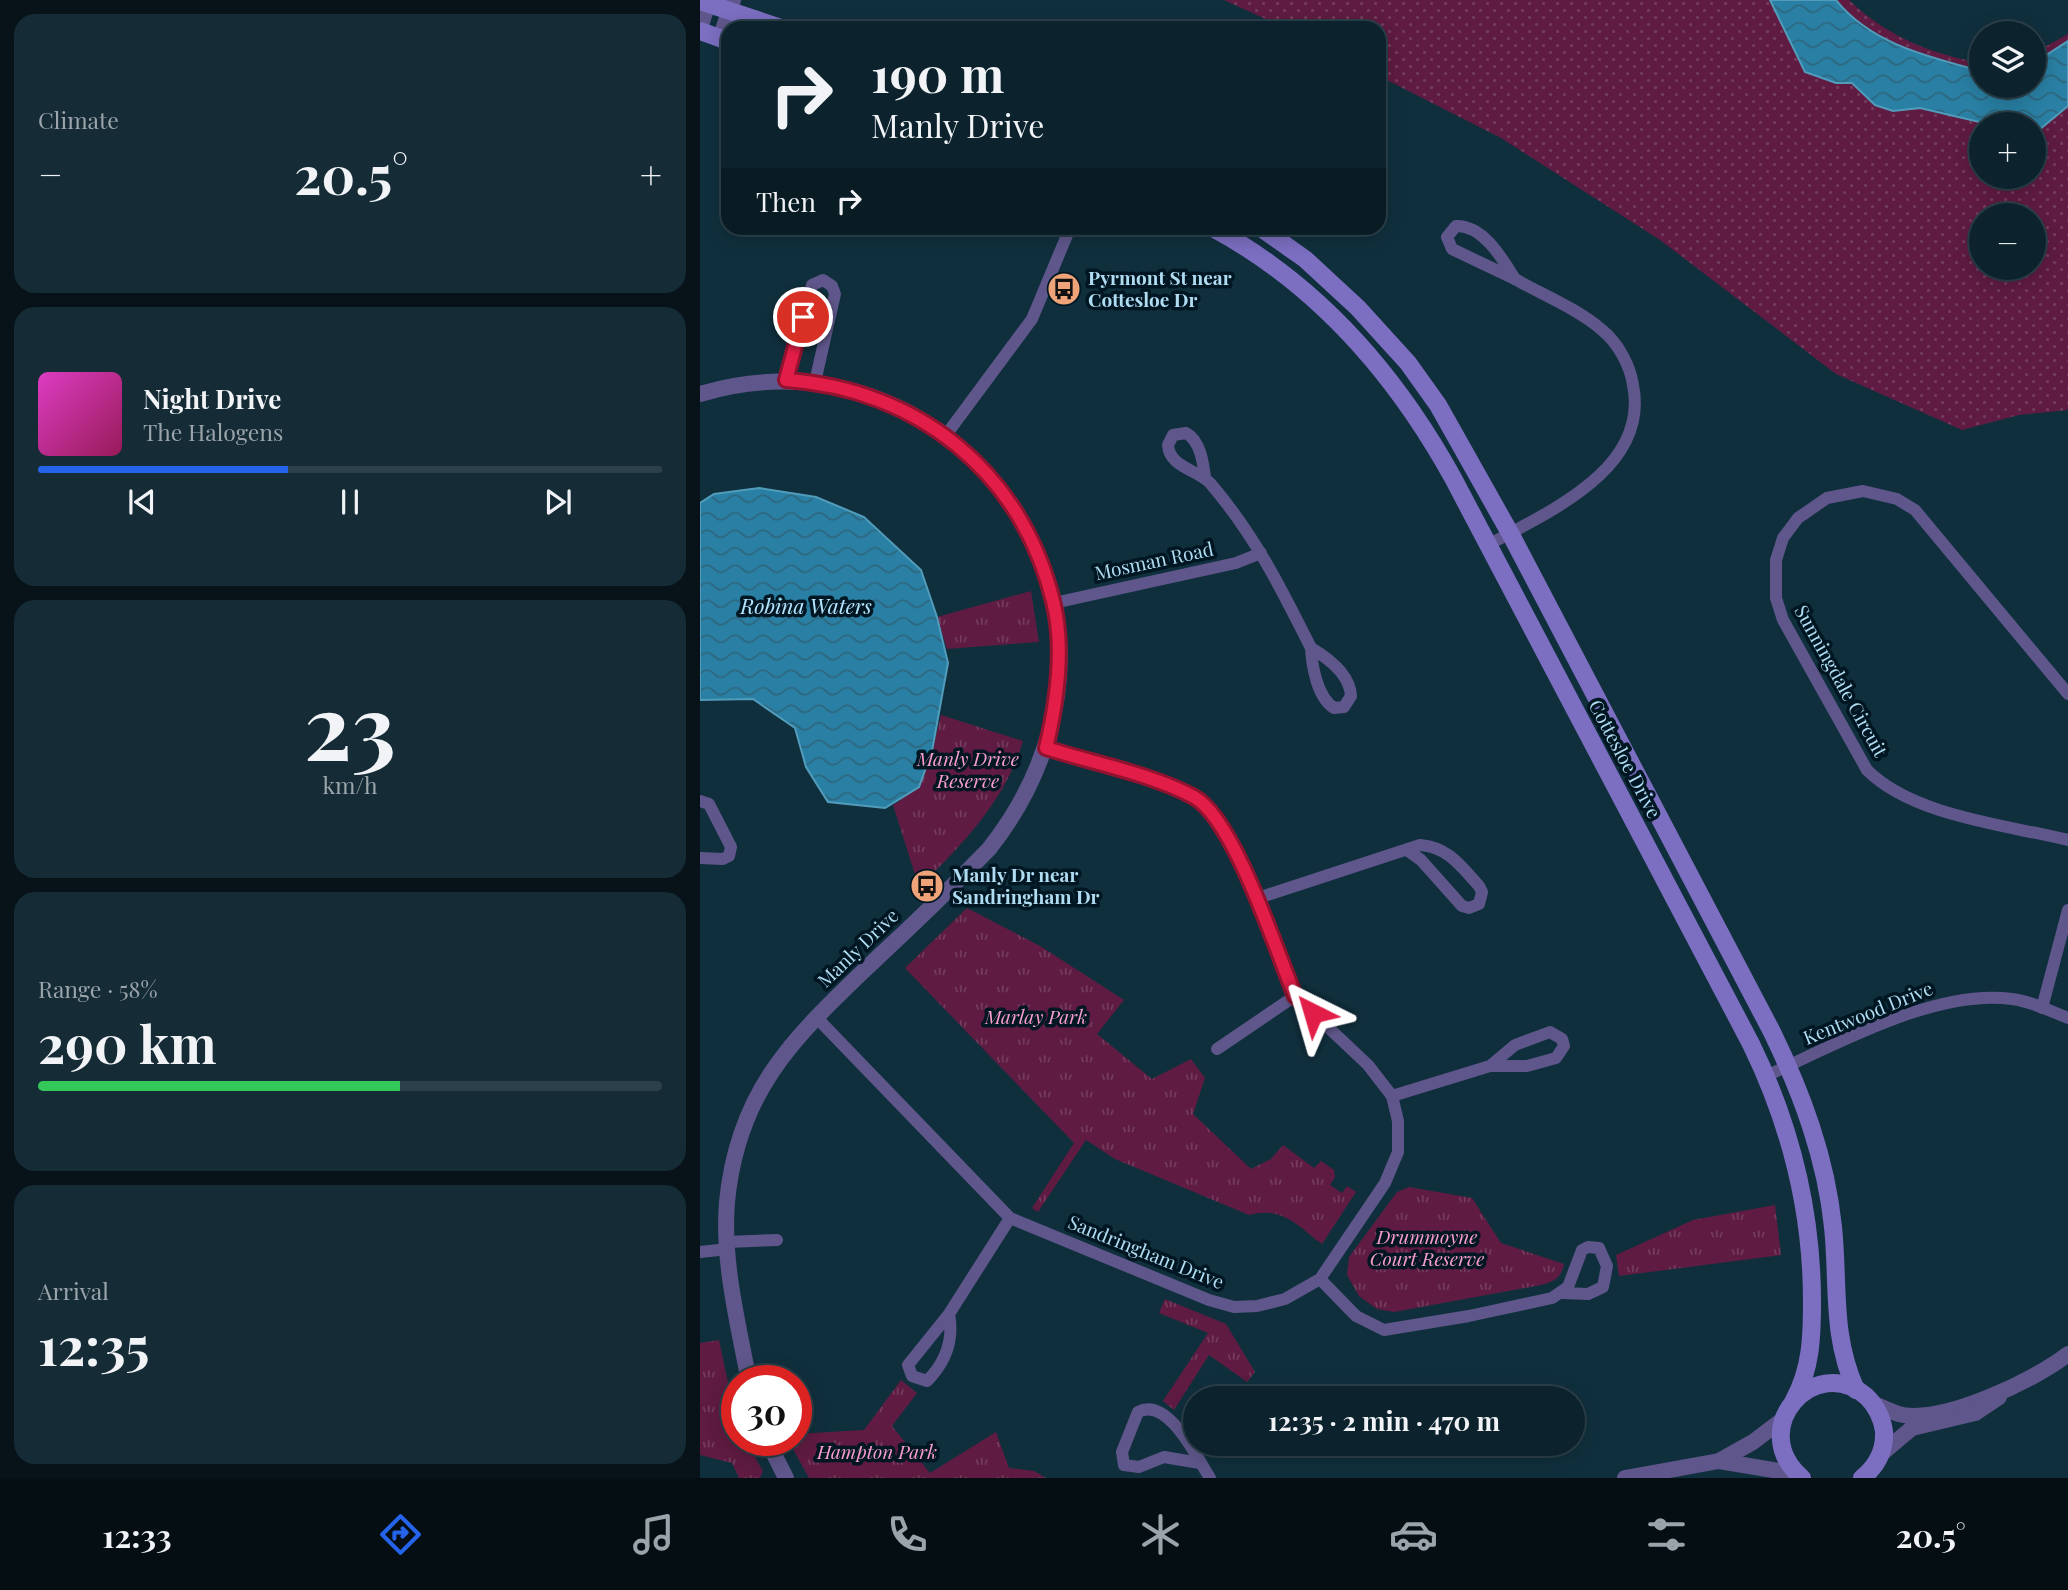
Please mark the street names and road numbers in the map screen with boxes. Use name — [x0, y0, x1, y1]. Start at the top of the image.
street label: Mosman Road — [1092, 535, 1216, 585]
street label: Sunningdale Circuit — [1789, 600, 1895, 761]
street label: Cottesloe Drive — [1584, 695, 1668, 822]
street label: Manly Drive — [811, 902, 903, 992]
street label: Kentwood Drive — [1799, 974, 1936, 1050]
street label: Sandringham Drive — [1065, 1208, 1228, 1294]

